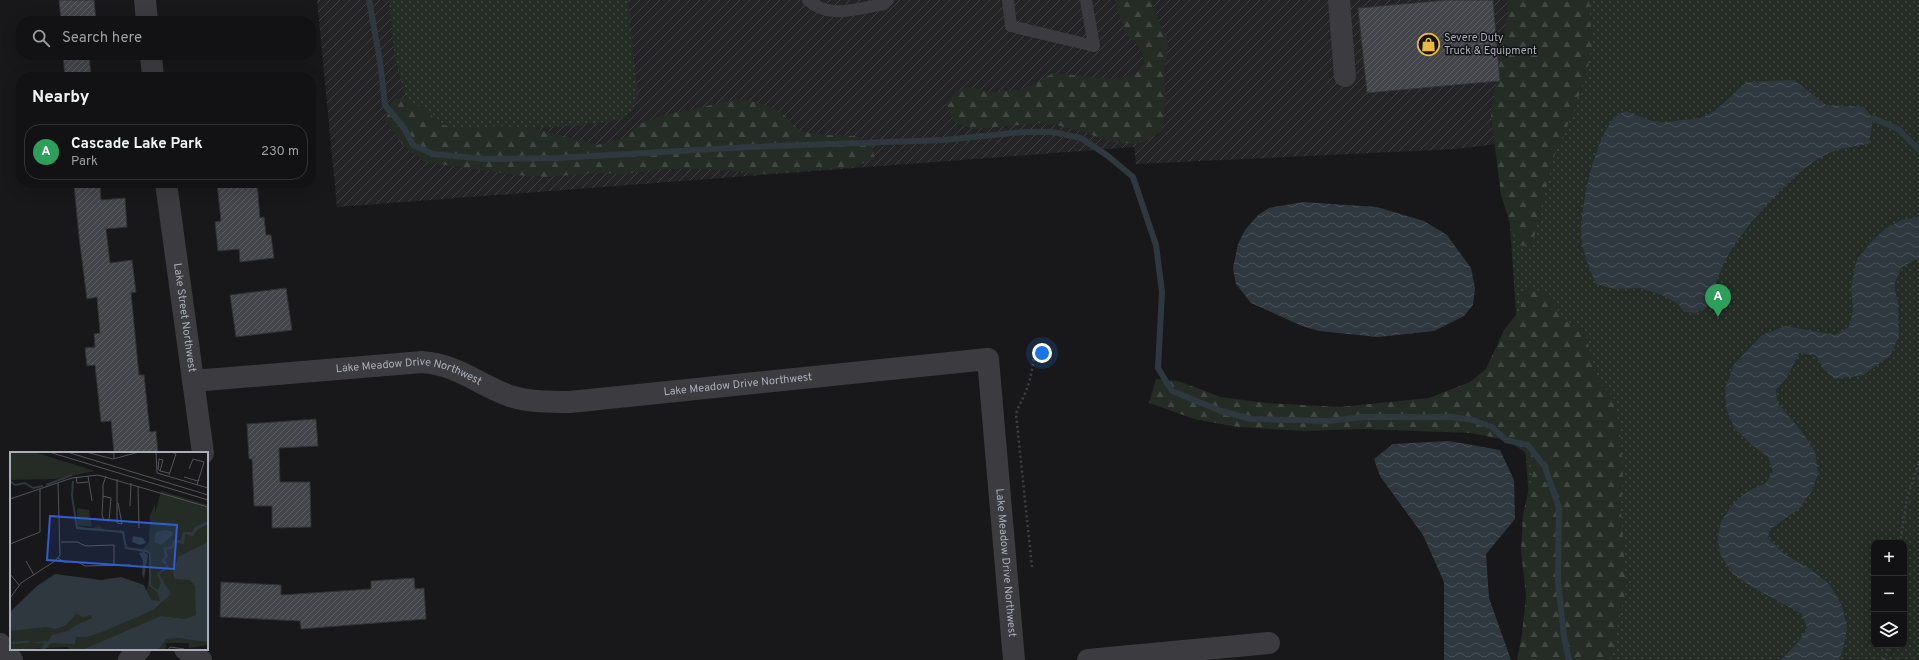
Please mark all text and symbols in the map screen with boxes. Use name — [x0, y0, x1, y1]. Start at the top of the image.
search box — [16, 16, 316, 60]
icon: search — [30, 27, 52, 49]
text: Search here — [62, 29, 142, 48]
shop icon: Severe Duty Truck & Equipment — [1416, 31, 1442, 57]
place label: Severe Duty Truck & Equipment — [1444, 31, 1537, 58]
text: Nearby — [32, 87, 89, 109]
text: Cascade Lake Park — [71, 135, 203, 154]
text: A — [41, 144, 51, 160]
text: 230 m — [261, 144, 299, 160]
text: Park — [71, 154, 98, 170]
street label: Lake Street Northwest — [170, 262, 199, 373]
pin: A — [1705, 284, 1731, 317]
your location — [1032, 343, 1052, 363]
street label: Lake Meadow Drive Northwest — [335, 355, 484, 389]
street label: Lake Meadow Drive Northwest — [663, 370, 813, 399]
inset map — [10, 452, 208, 650]
street label: Lake Meadow Drive Northwest — [992, 488, 1019, 638]
map controls — [1871, 540, 1907, 648]
button: + — [1871, 540, 1907, 576]
button: − — [1871, 576, 1907, 612]
button: layers — [1871, 612, 1907, 648]

